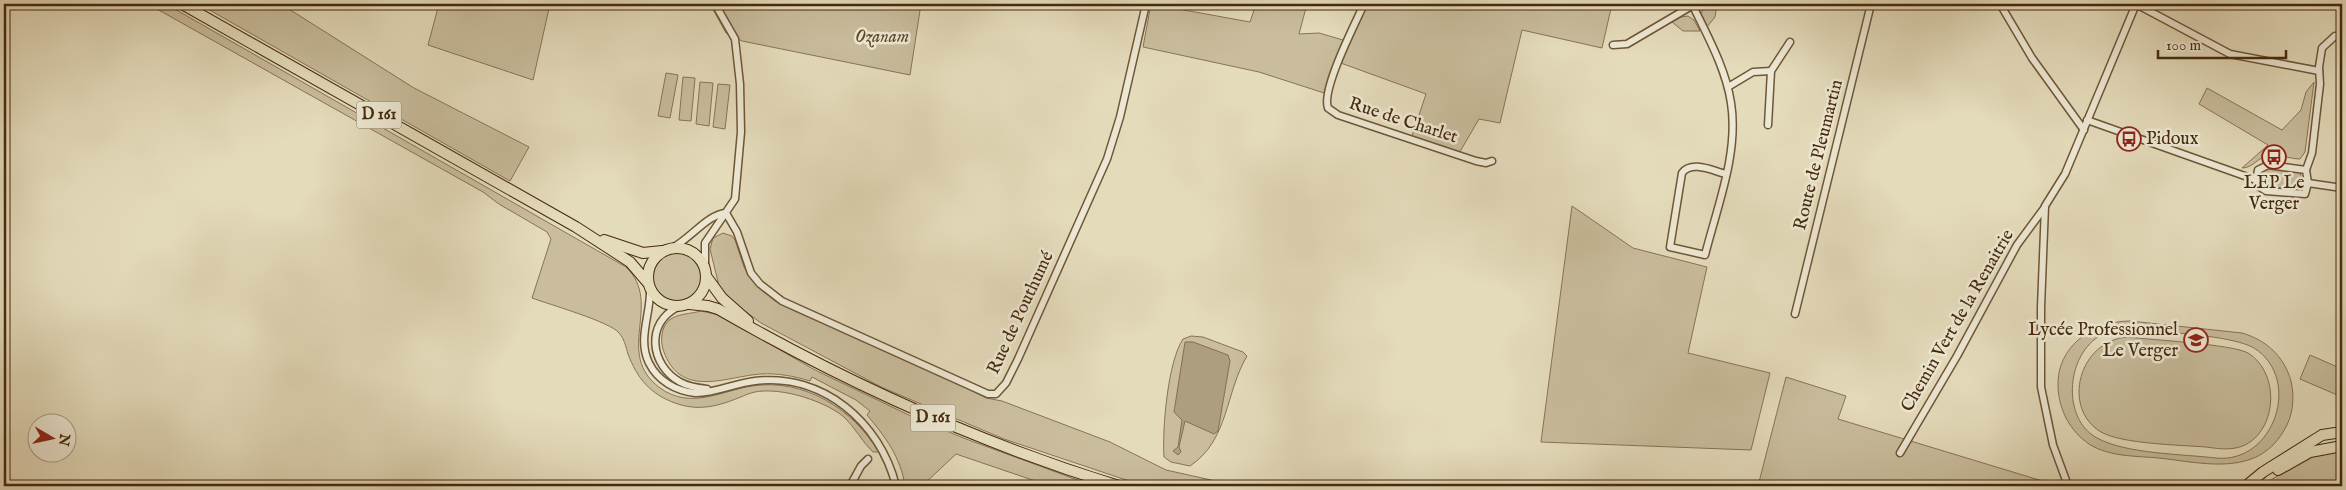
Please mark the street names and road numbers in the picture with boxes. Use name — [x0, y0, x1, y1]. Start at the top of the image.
street label: Route de Pleumartin — [1789, 77, 1849, 233]
street label: Rue de Charlet — [1346, 93, 1460, 149]
road number: D 161 — [356, 102, 402, 128]
street label: Chemin Vert de la Renaitrie — [1896, 226, 2020, 416]
street label: Rue de Pouthumé — [982, 248, 1060, 378]
road number: D 161 — [910, 404, 956, 432]

